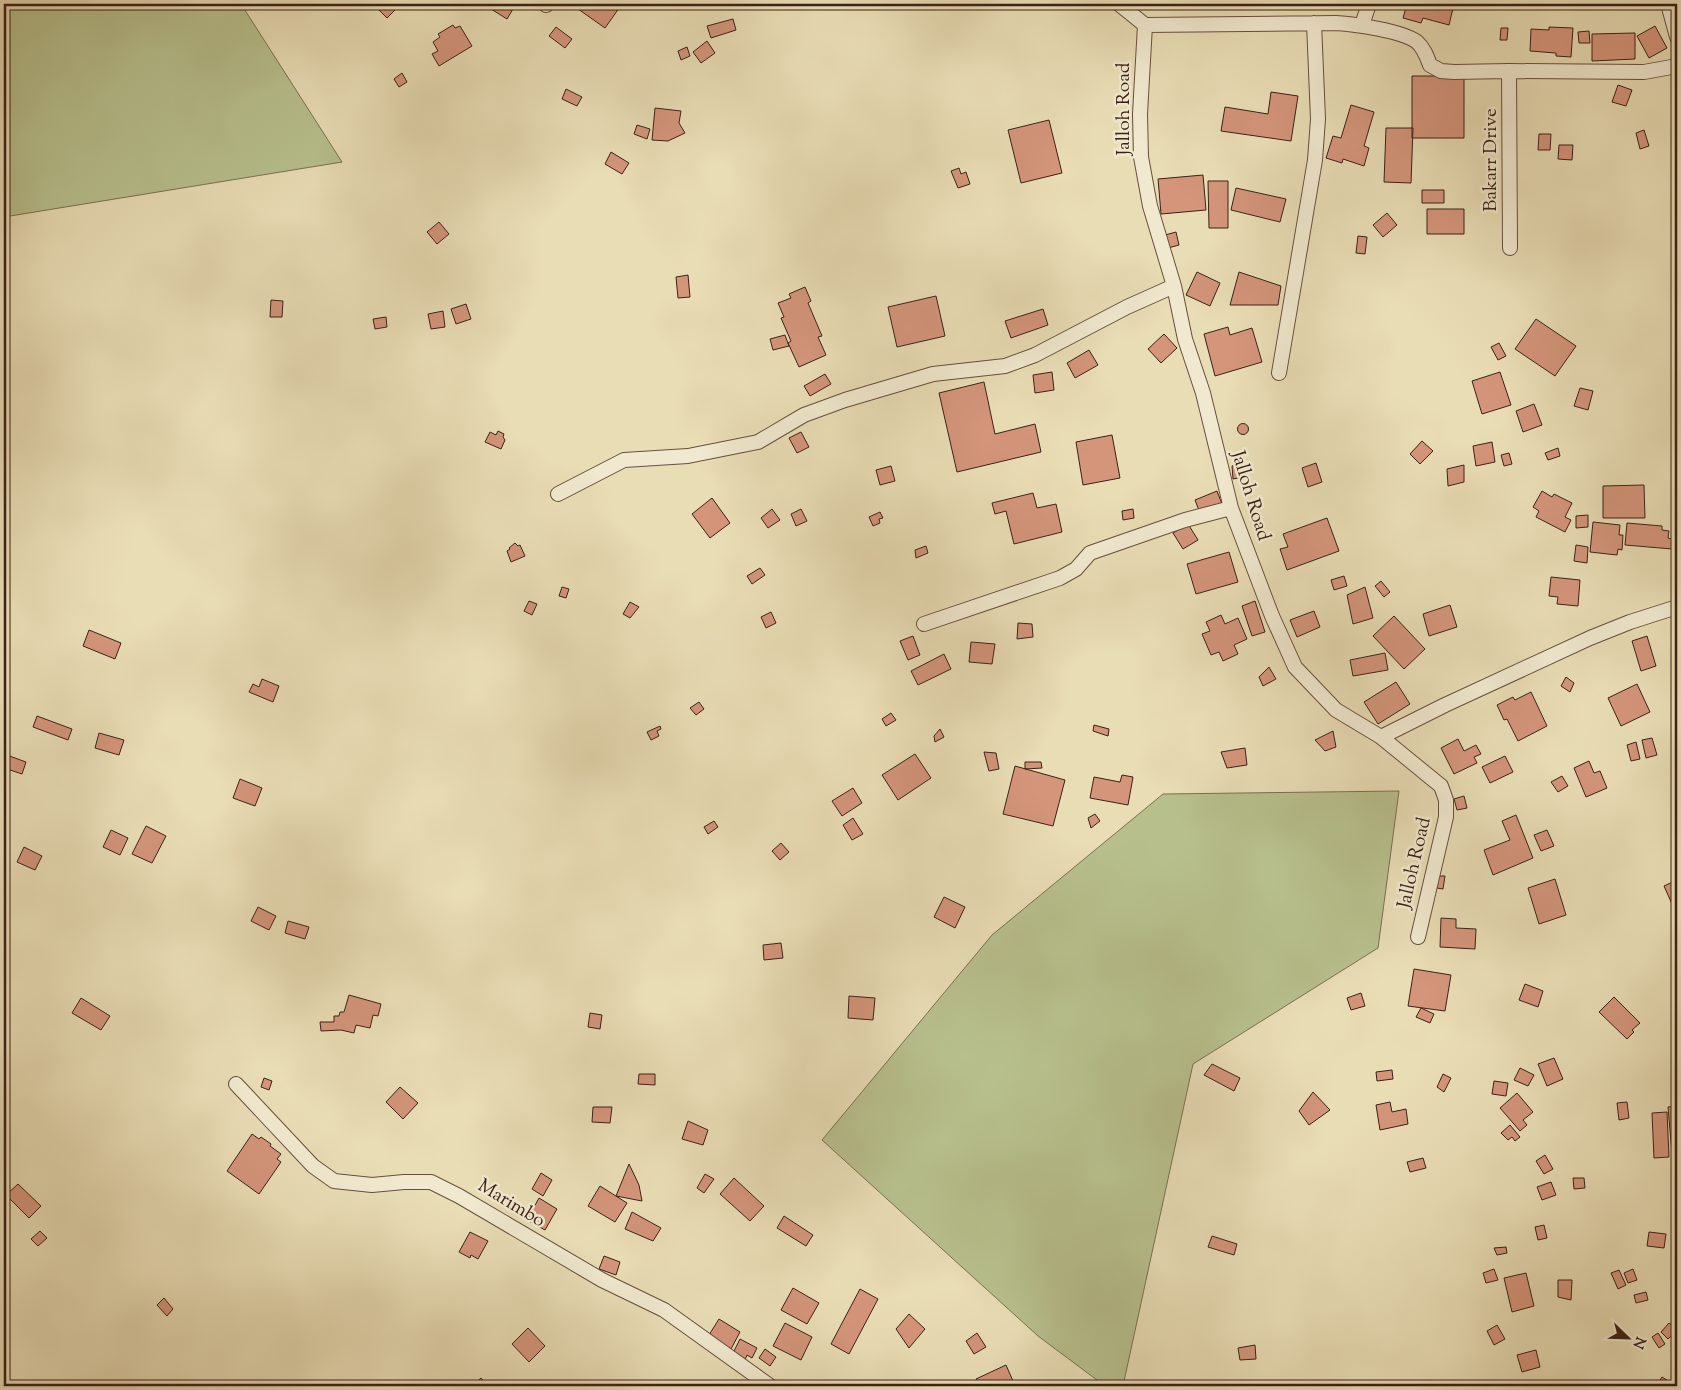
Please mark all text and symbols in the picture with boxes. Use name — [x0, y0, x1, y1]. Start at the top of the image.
street label: Jalloh Road — [1111, 62, 1138, 156]
street label: Bakarr Drive — [1478, 108, 1505, 212]
street label: Jalloh Road — [1223, 447, 1277, 545]
street label: Jalloh Road — [1391, 814, 1439, 912]
street label: Marimbo — [472, 1173, 550, 1235]
north arrow — [1604, 1312, 1654, 1362]
text: N — [1627, 1333, 1650, 1351]

